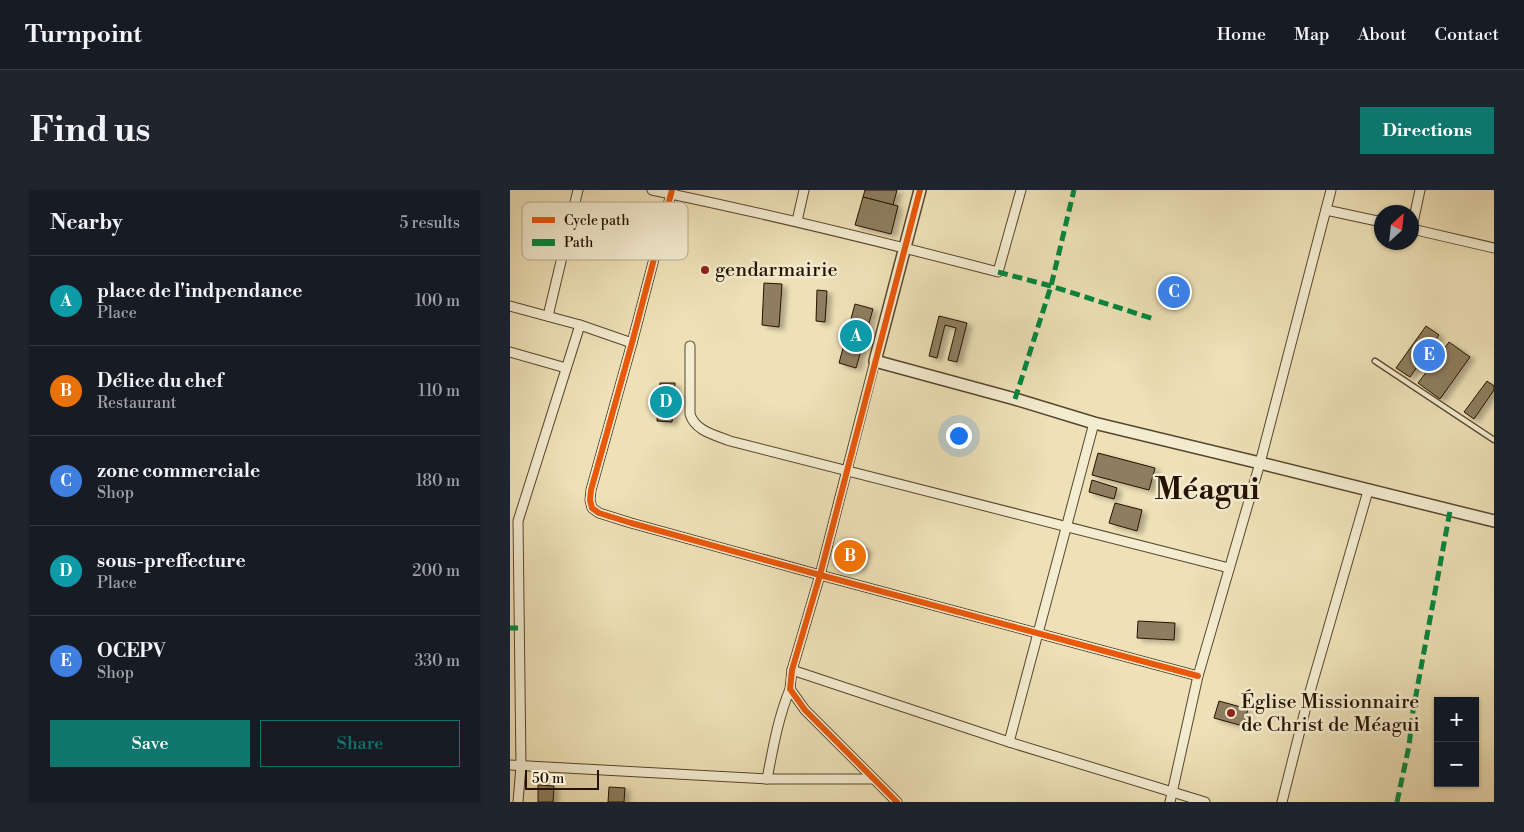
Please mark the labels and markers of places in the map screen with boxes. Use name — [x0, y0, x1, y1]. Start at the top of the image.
place label: gendarmairie — [715, 258, 838, 283]
marker: gendarmairie — [699, 264, 711, 276]
pin: C — [1158, 273, 1190, 311]
pin: A — [840, 317, 872, 355]
pin: E — [1413, 336, 1445, 374]
pin: D — [650, 383, 682, 421]
pin: B — [834, 537, 866, 575]
place label: Église Missionnaire de Christ de Méagui — [1241, 689, 1420, 738]
marker: Église Missionnaire de Christ de Méagui — [1225, 707, 1237, 719]

